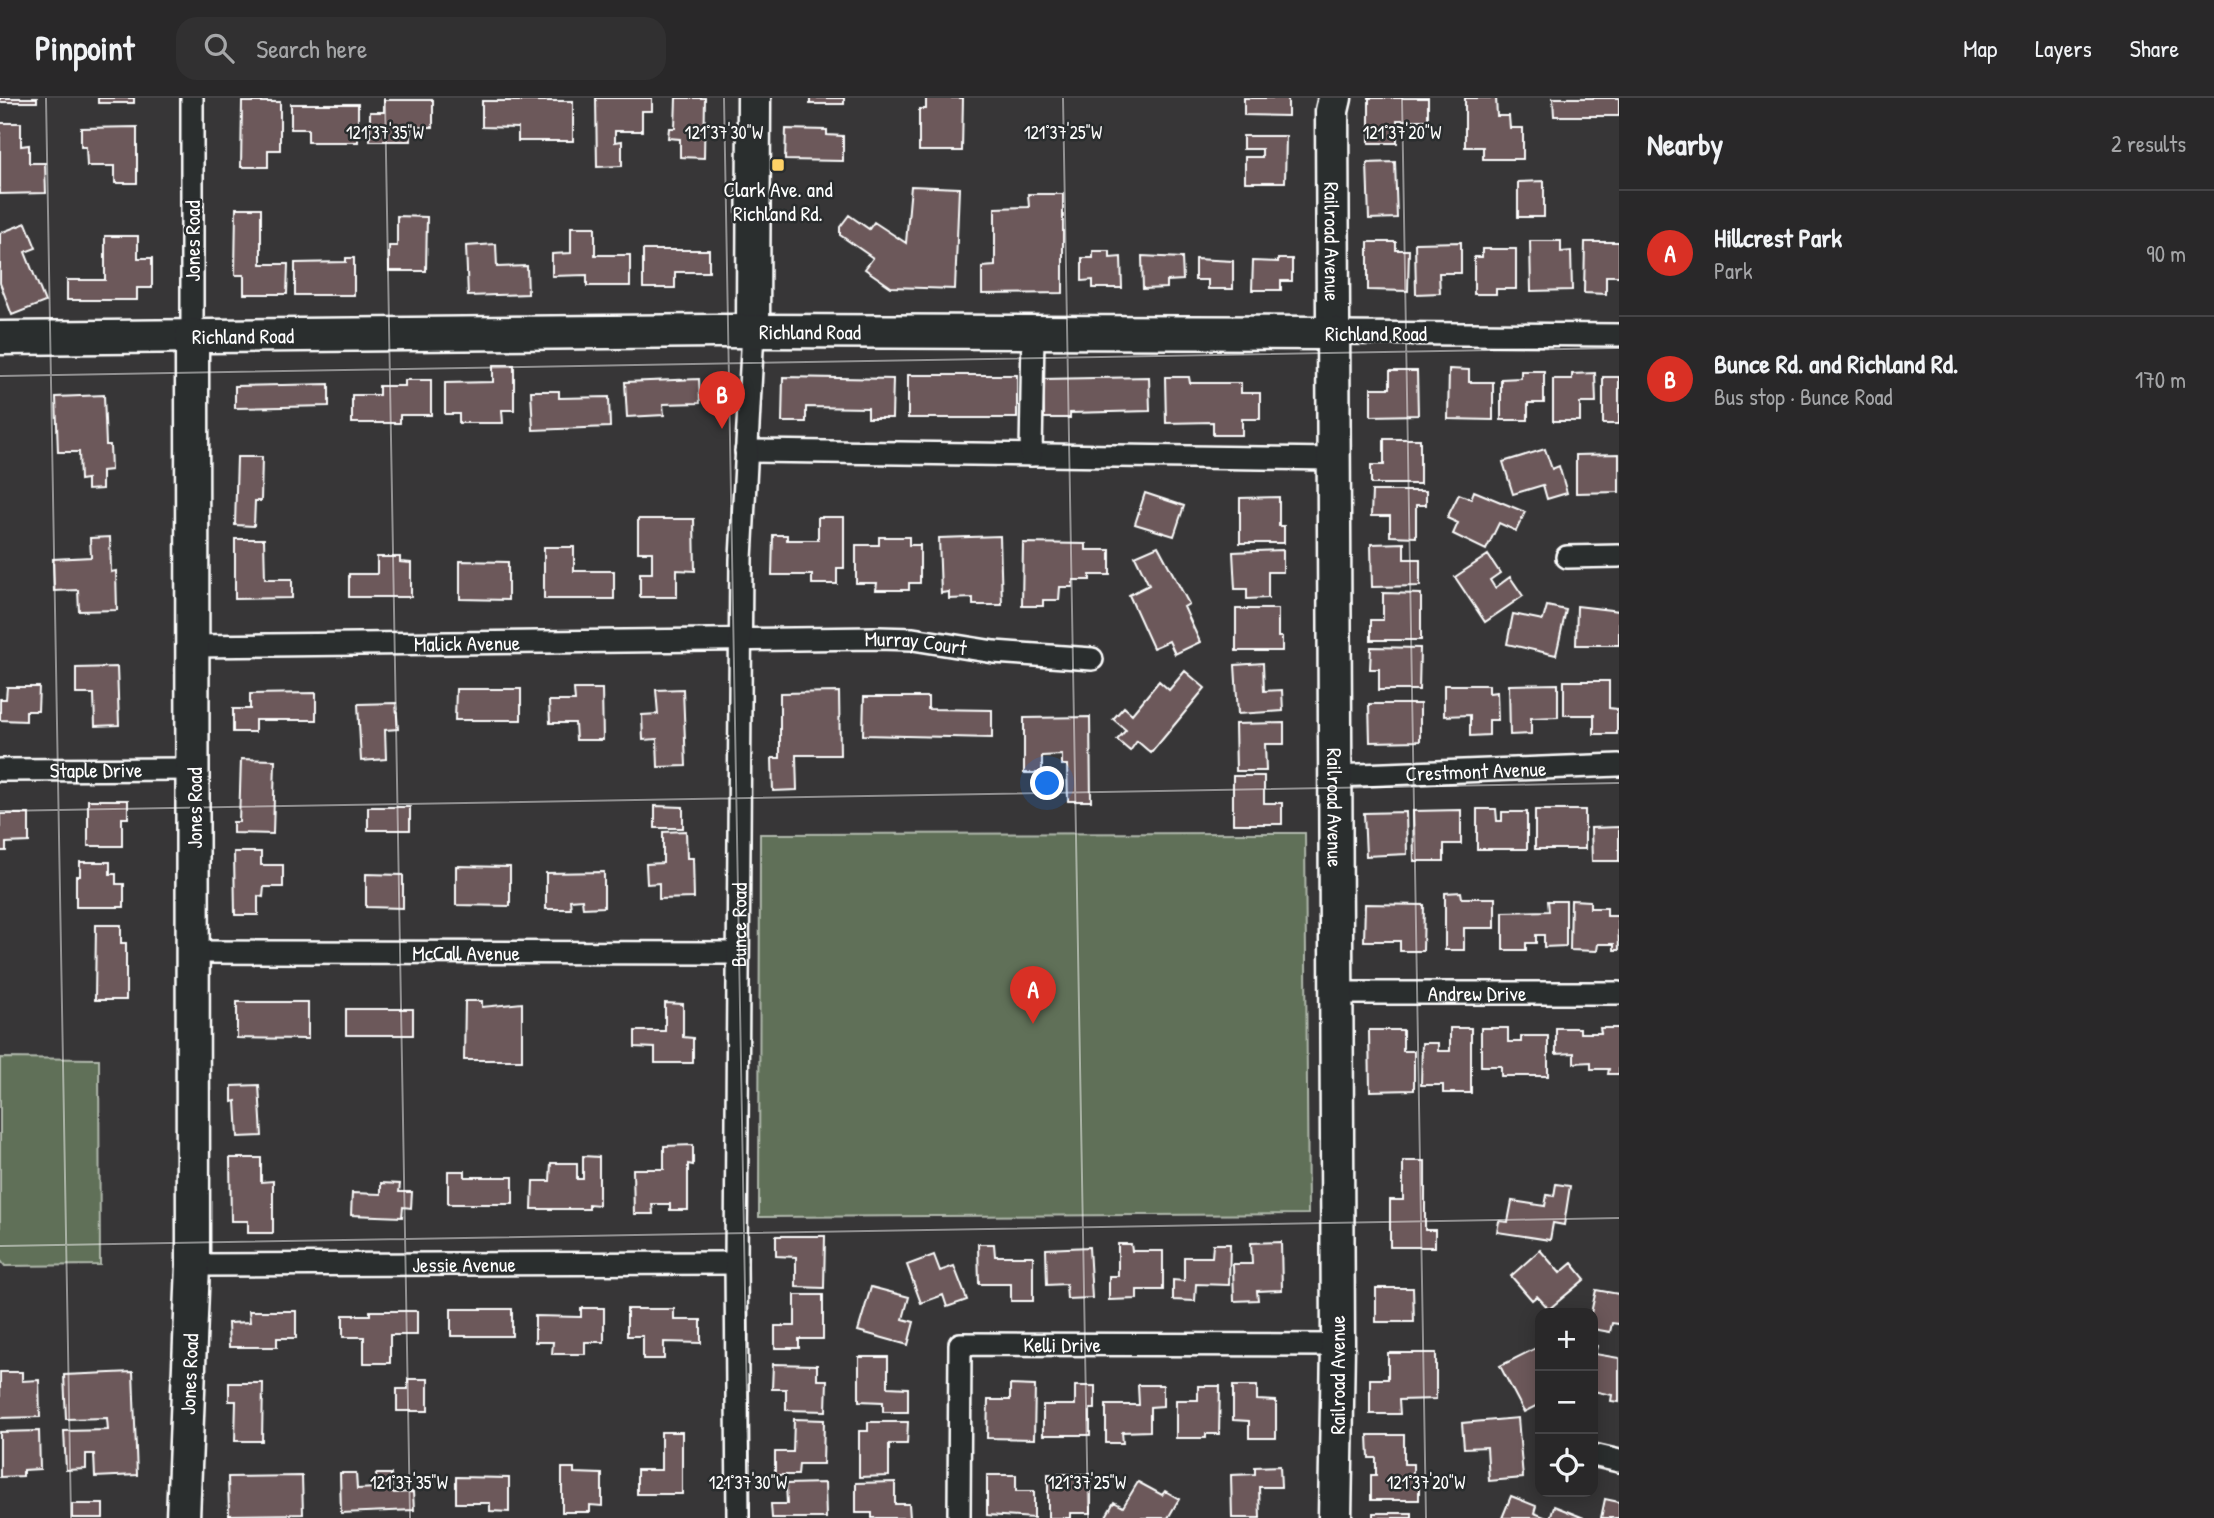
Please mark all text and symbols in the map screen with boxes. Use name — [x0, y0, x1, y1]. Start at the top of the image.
search box — [176, 17, 666, 80]
text: Pinpoint — [35, 26, 134, 70]
icon: search — [200, 29, 238, 67]
text: Search here — [256, 31, 367, 66]
text: Map — [1963, 32, 1997, 64]
text: Layers — [2035, 32, 2092, 64]
text: Share — [2130, 32, 2179, 64]
text: 121°37'35"W — [346, 120, 424, 145]
text: 121°37'30"W — [685, 120, 763, 145]
text: 121°37'25"W — [1024, 120, 1102, 145]
text: 121°37'20"W — [1363, 120, 1441, 145]
text: Nearby — [1647, 124, 1723, 164]
text: 2 results — [2111, 128, 2186, 159]
marker: Clark Ave. and Richland Rd. — [770, 157, 786, 173]
place label: Clark Ave. and Richland Rd. — [723, 175, 833, 228]
street label: Railroad Avenue — [1318, 182, 1347, 301]
street label: Jones Road — [178, 200, 207, 282]
text: Hillcrest Park — [1714, 220, 1842, 255]
text: A — [1664, 238, 1676, 269]
text: 90 m — [2146, 238, 2186, 269]
text: Park — [1714, 255, 1752, 286]
street label: Richland Road — [759, 317, 861, 346]
street label: Richland Road — [1325, 319, 1427, 348]
street label: Richland Road — [192, 321, 294, 351]
text: Bunce Rd. and Richland Rd. — [1714, 346, 1958, 381]
text: B — [1664, 364, 1676, 395]
text: 170 m — [2135, 364, 2186, 395]
pin: B — [699, 371, 745, 429]
text: Bus stop · Bunce Road — [1714, 381, 1892, 412]
street label: Murray Court — [864, 624, 970, 662]
street label: Malick Avenue — [414, 628, 520, 658]
street label: Railroad Avenue — [1321, 748, 1350, 867]
street label: Crestmont Avenue — [1405, 753, 1547, 788]
street label: Staple Drive — [50, 755, 142, 784]
your location — [1030, 766, 1064, 800]
street label: Jones Road — [180, 767, 209, 849]
street label: Bunce Road — [724, 883, 753, 967]
street label: McCall Avenue — [412, 938, 520, 967]
pin: A — [1010, 966, 1056, 1024]
street label: Andrew Drive — [1428, 979, 1526, 1008]
street label: Jessie Avenue — [412, 1249, 516, 1279]
map controls — [1535, 1308, 1598, 1497]
button: + — [1535, 1308, 1598, 1371]
street label: Railroad Avenue — [1323, 1315, 1352, 1435]
street label: Kelli Drive — [1023, 1330, 1101, 1359]
street label: Jones Road — [173, 1333, 205, 1415]
button: − — [1535, 1371, 1598, 1434]
button: locate — [1535, 1434, 1598, 1497]
text: 121°37'35"W — [370, 1470, 448, 1495]
text: 121°37'30"W — [709, 1470, 787, 1495]
text: 121°37'25"W — [1048, 1470, 1126, 1495]
text: 121°37'20"W — [1387, 1470, 1465, 1495]

